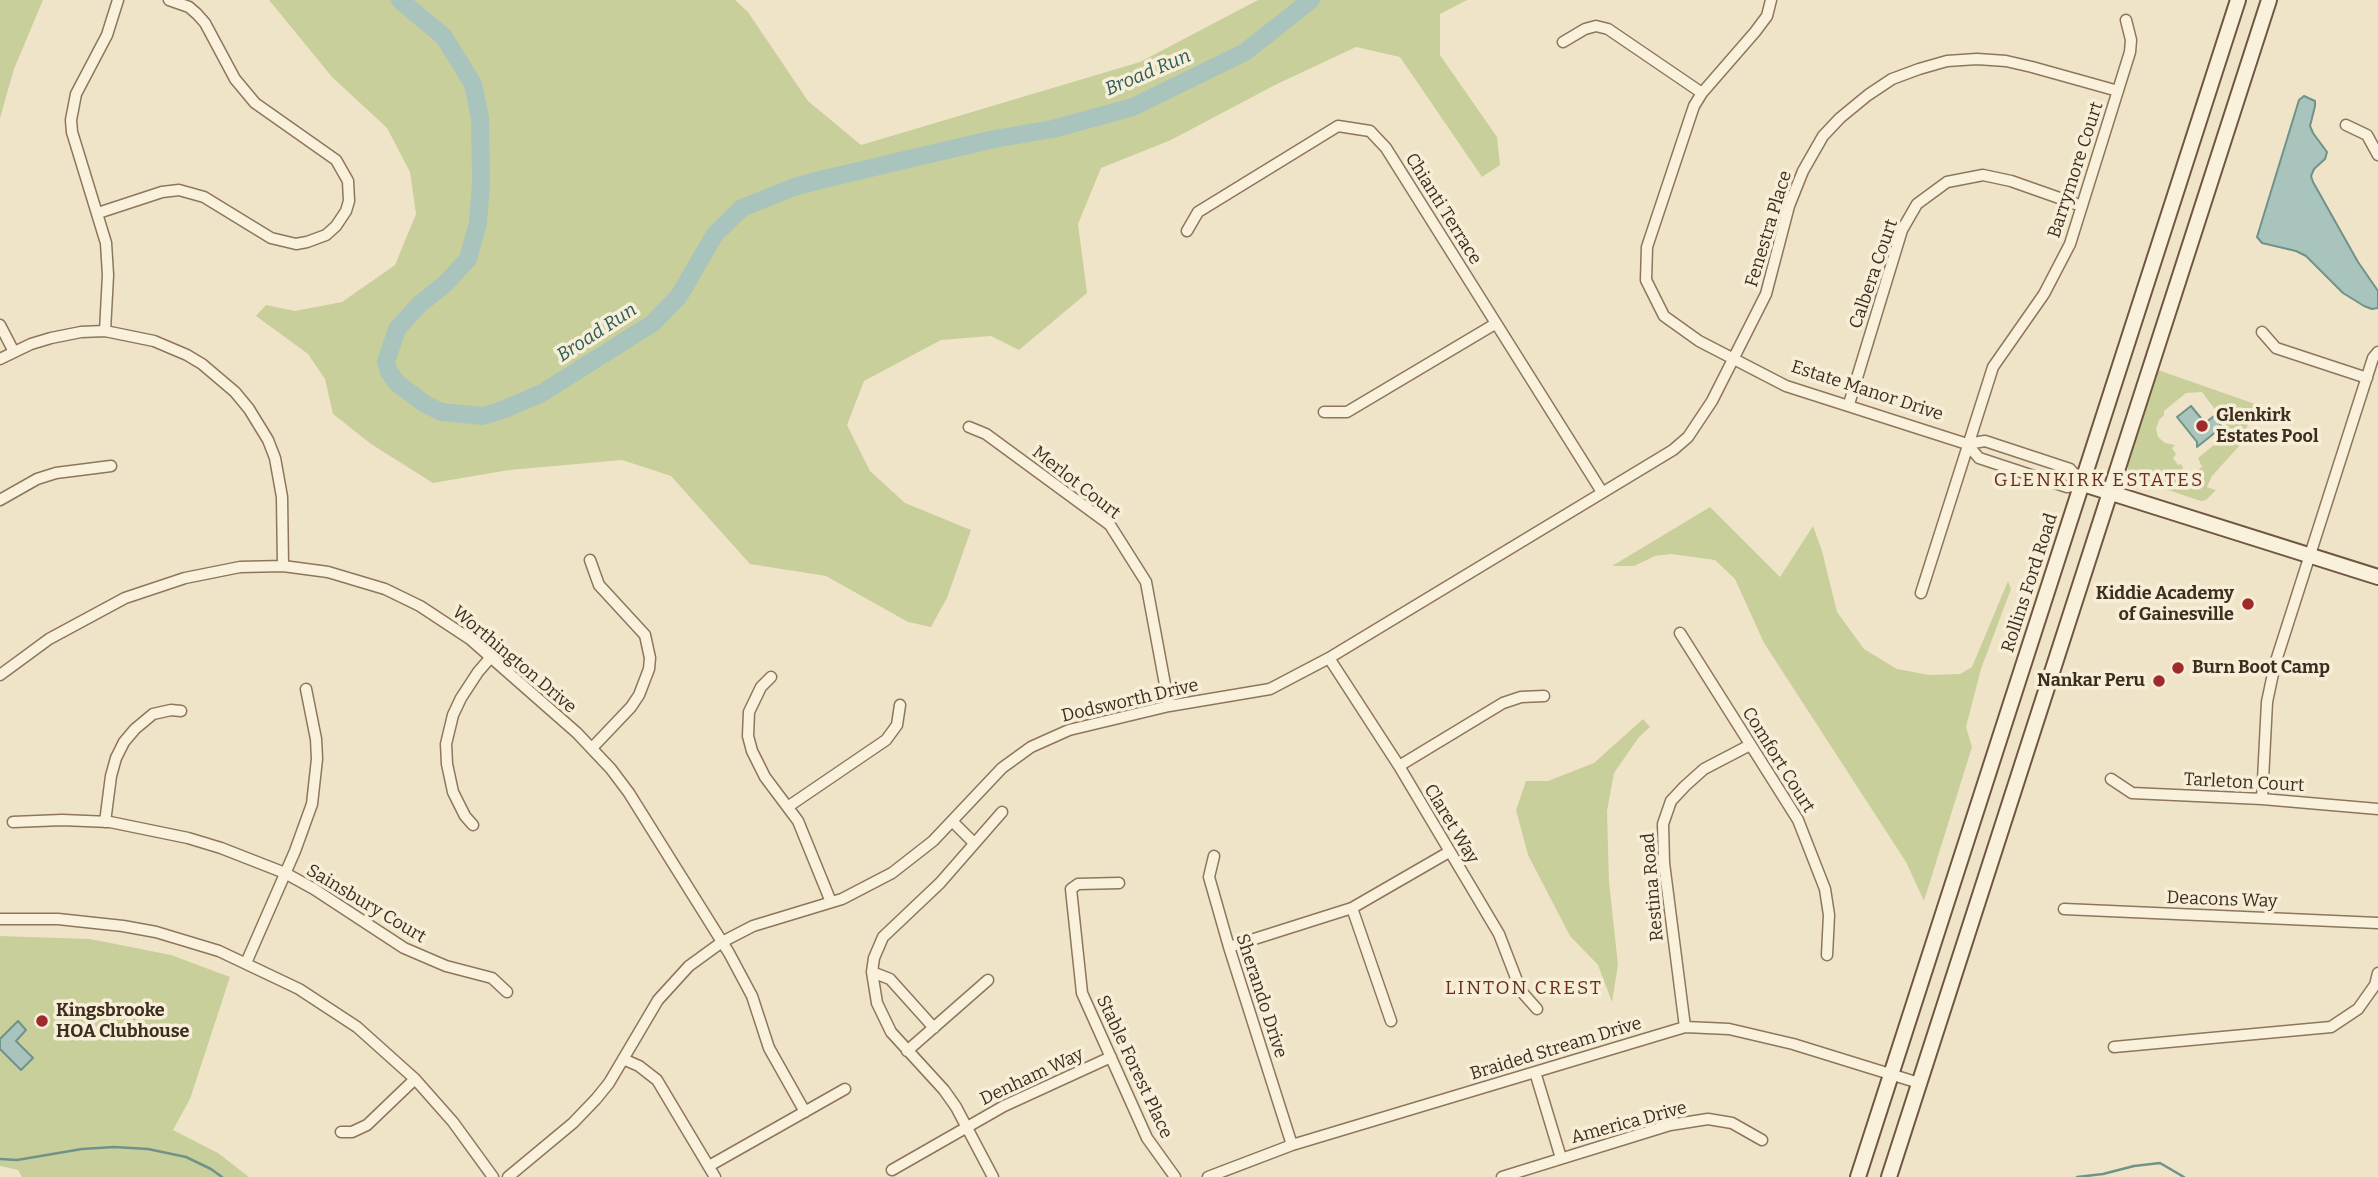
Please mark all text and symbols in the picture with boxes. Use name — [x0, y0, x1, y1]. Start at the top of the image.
water label: Broad Run — [1102, 45, 1194, 101]
street label: Barrymore Court — [2044, 99, 2108, 241]
street label: Chianti Terrace — [1400, 149, 1486, 269]
street label: Fenestra Place — [1741, 168, 1797, 290]
street label: Calbera Court — [1845, 216, 1903, 332]
water label: Broad Run — [553, 299, 641, 367]
street label: Estate Manor Drive — [1788, 356, 1946, 426]
place label: Glenkirk Estates Pool — [2216, 405, 2319, 448]
marker: Glenkirk Estates Pool — [2194, 418, 2210, 434]
street label: Merlot Court — [1028, 442, 1124, 524]
district label: GLENKIRK ESTATES — [1996, 470, 2202, 492]
street label: Rollins Ford Road — [1997, 511, 2063, 655]
place label: Kiddie Academy of Gainesville — [2096, 583, 2234, 626]
marker: Kiddie Academy of Gainesville — [2240, 596, 2256, 612]
street label: Worthington Drive — [447, 602, 581, 718]
place label: Burn Boot Camp — [2192, 657, 2330, 679]
marker: Burn Boot Camp — [2170, 660, 2186, 676]
place label: Nankar Peru — [2037, 670, 2145, 692]
marker: Nankar Peru — [2151, 673, 2167, 689]
street label: Dodsworth Drive — [1059, 675, 1201, 727]
street label: Comfort Court — [1737, 703, 1819, 817]
street label: Tarleton Court — [2183, 769, 2305, 797]
street label: Claret Way — [1419, 780, 1483, 868]
street label: Restina Road — [1637, 832, 1669, 942]
street label: Sainsbury Court — [302, 860, 430, 948]
street label: Deacons Way — [2166, 887, 2278, 913]
street label: Sherando Drive — [1231, 931, 1291, 1061]
district label: LINTON CREST — [1447, 978, 1601, 1000]
street label: Stable Forest Place — [1091, 992, 1177, 1142]
place label: Kingsbrooke HOA Clubhouse — [56, 1000, 189, 1042]
marker: Kingsbrooke HOA Clubhouse — [34, 1013, 50, 1029]
street label: Braided Stream Drive — [1468, 1013, 1644, 1085]
street label: Denham Way — [977, 1044, 1087, 1110]
street label: America Drive — [1569, 1097, 1689, 1149]

